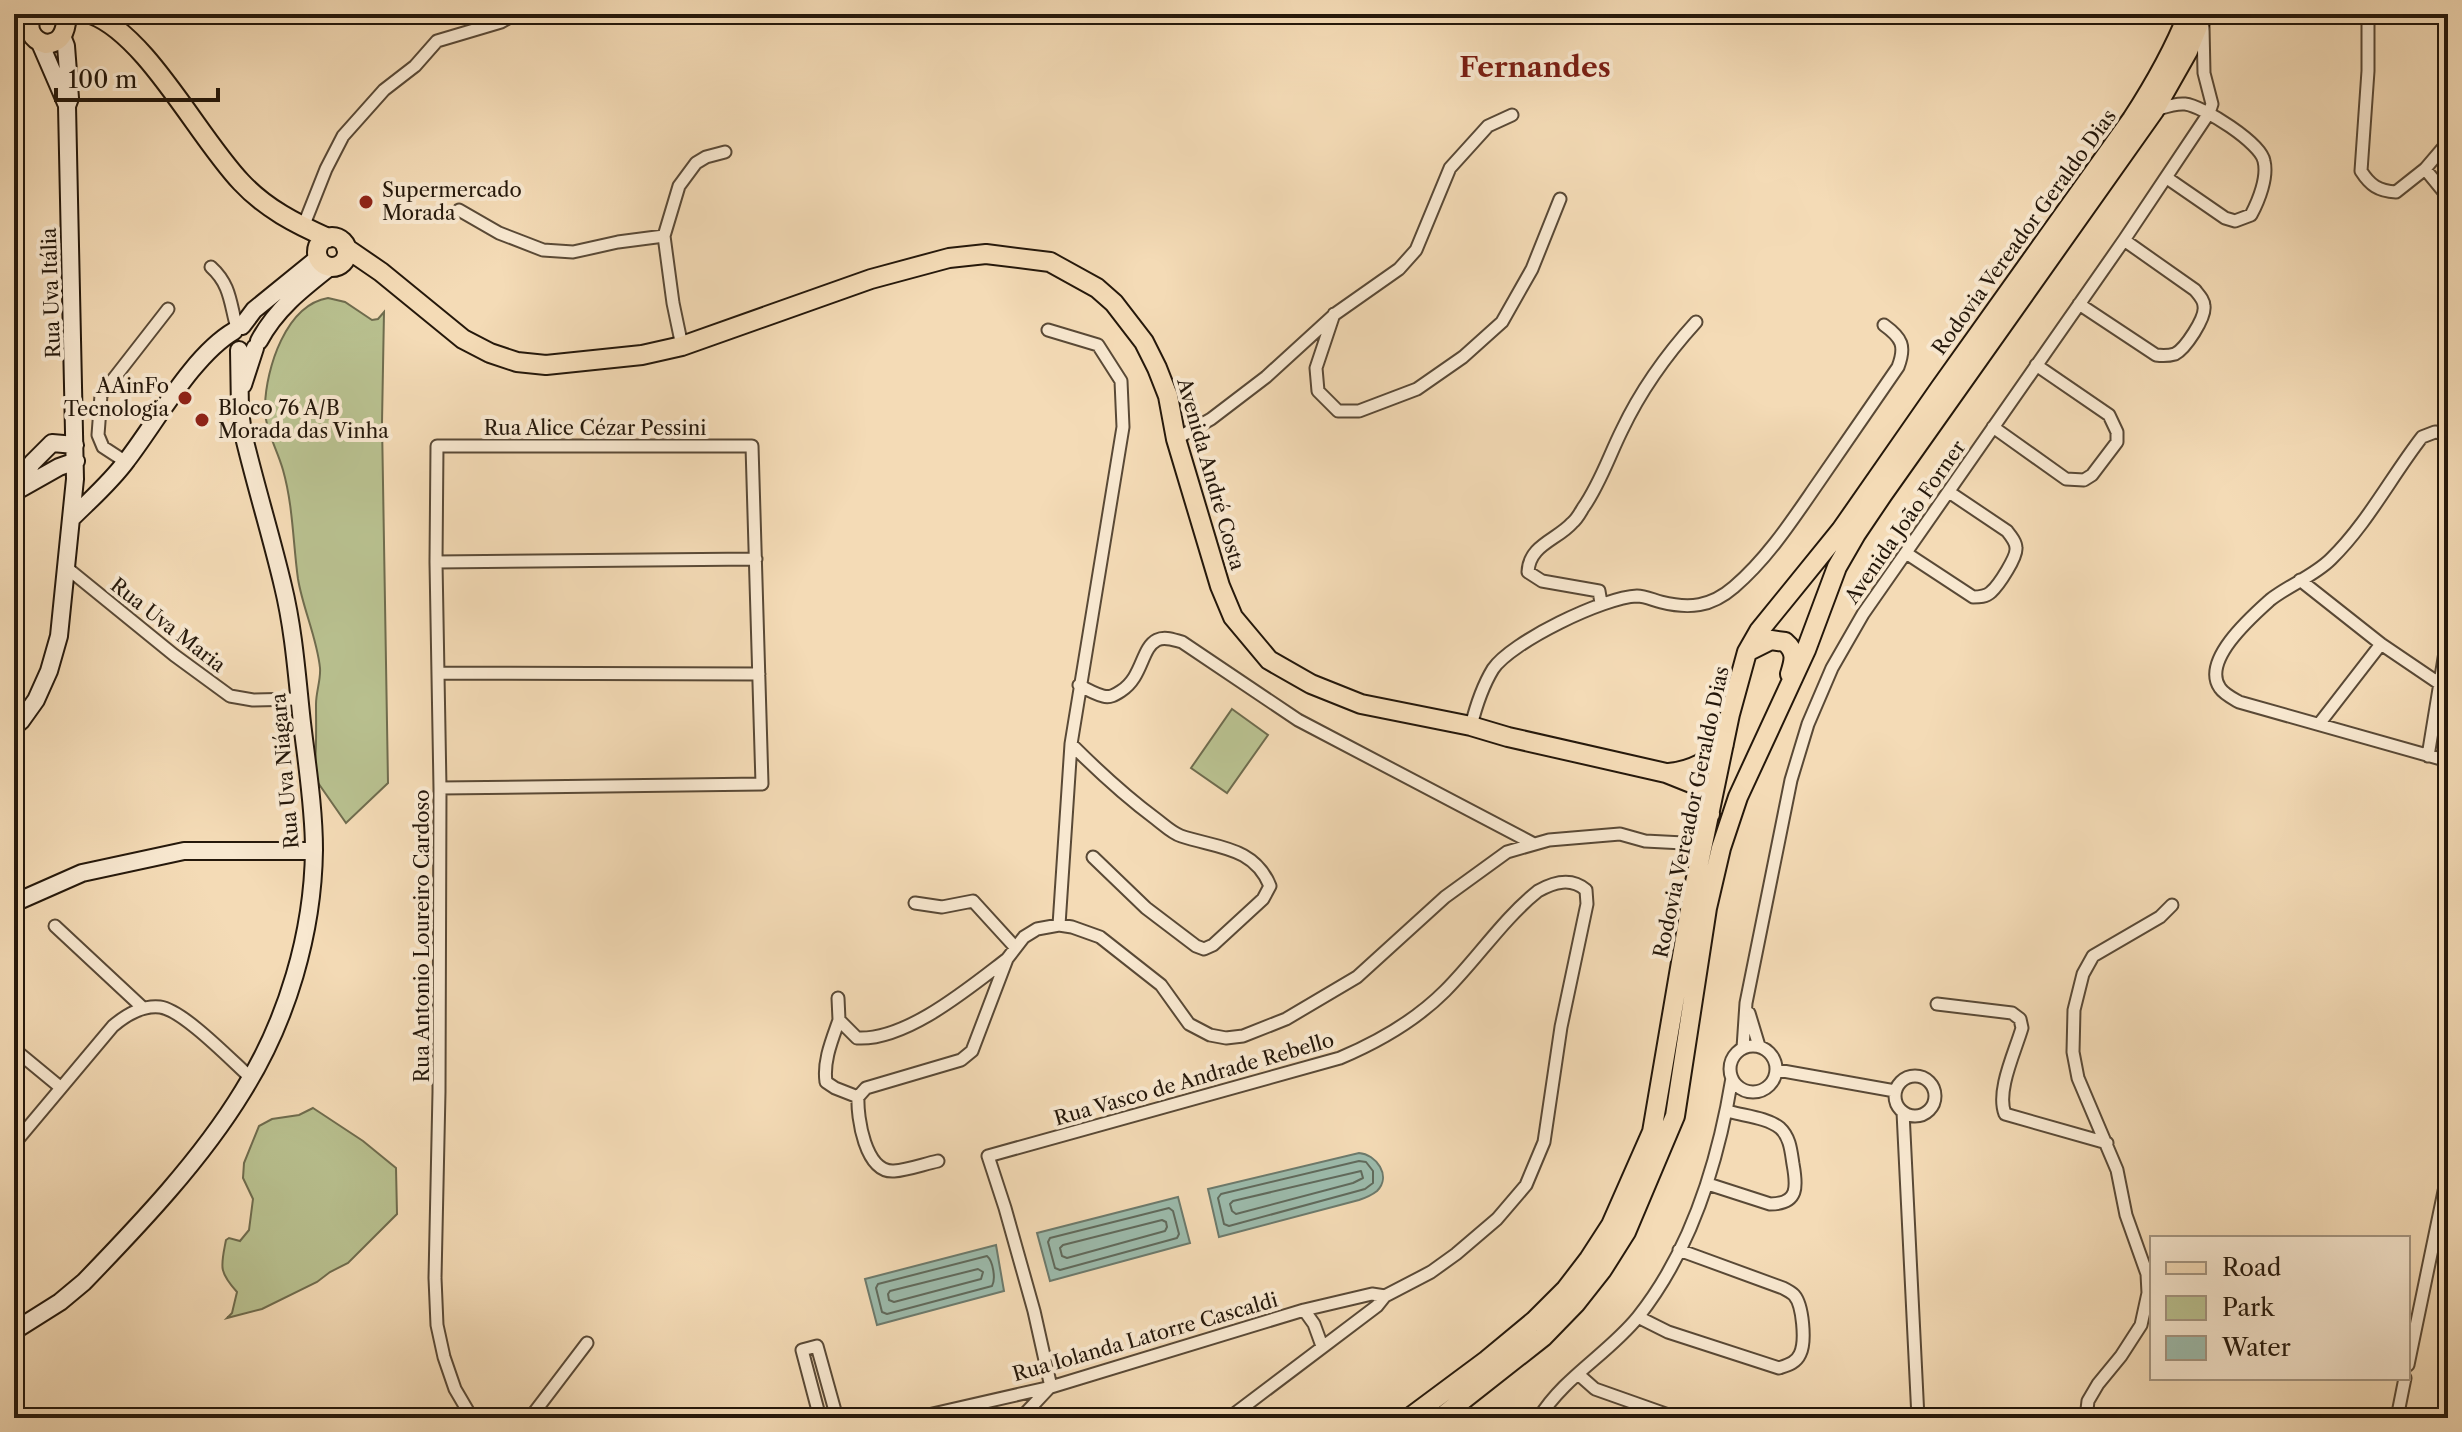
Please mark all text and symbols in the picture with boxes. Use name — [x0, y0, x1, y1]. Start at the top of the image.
district label: Fernandes — [1459, 50, 1611, 84]
scale bar — [56, 52, 218, 102]
text: 100 m — [68, 65, 137, 94]
street label: Rodovia Vereador Geraldo Dias — [1927, 105, 2121, 359]
place label: Supermercado Morada — [382, 178, 522, 225]
marker: Supermercado Morada — [357, 193, 375, 211]
street label: Rua Uva Itália — [37, 227, 65, 359]
place label: AAinFo Tecnologia — [64, 374, 169, 421]
street label: Avenida André Costa — [1172, 374, 1250, 573]
marker: AAinFo Tecnologia — [176, 389, 194, 407]
place label: Bloco 76 A/B Morada das Vinha — [218, 396, 389, 443]
marker: Bloco 76 A/B Morada das Vinha — [193, 411, 211, 429]
street label: Rua Alice Cézar Pessini — [484, 416, 706, 440]
street label: Avenida João Forner — [1839, 435, 1971, 609]
street label: Rua Uva Maria — [106, 573, 231, 678]
street label: Rodovia Vereador Geraldo Dias — [1648, 664, 1734, 960]
street label: Rua Uva Niágara — [266, 692, 304, 850]
street label: Rua Antonio Loureiro Cardoso — [410, 789, 434, 1083]
street label: Rua Vasco de Andrade Rebello — [1051, 1028, 1337, 1130]
legend — [2150, 1236, 2410, 1380]
text: Road — [2222, 1253, 2282, 1282]
street label: Rua Iolanda Latorre Cascaldi — [1010, 1288, 1280, 1386]
text: Park — [2222, 1293, 2275, 1322]
text: Water — [2221, 1333, 2291, 1362]

